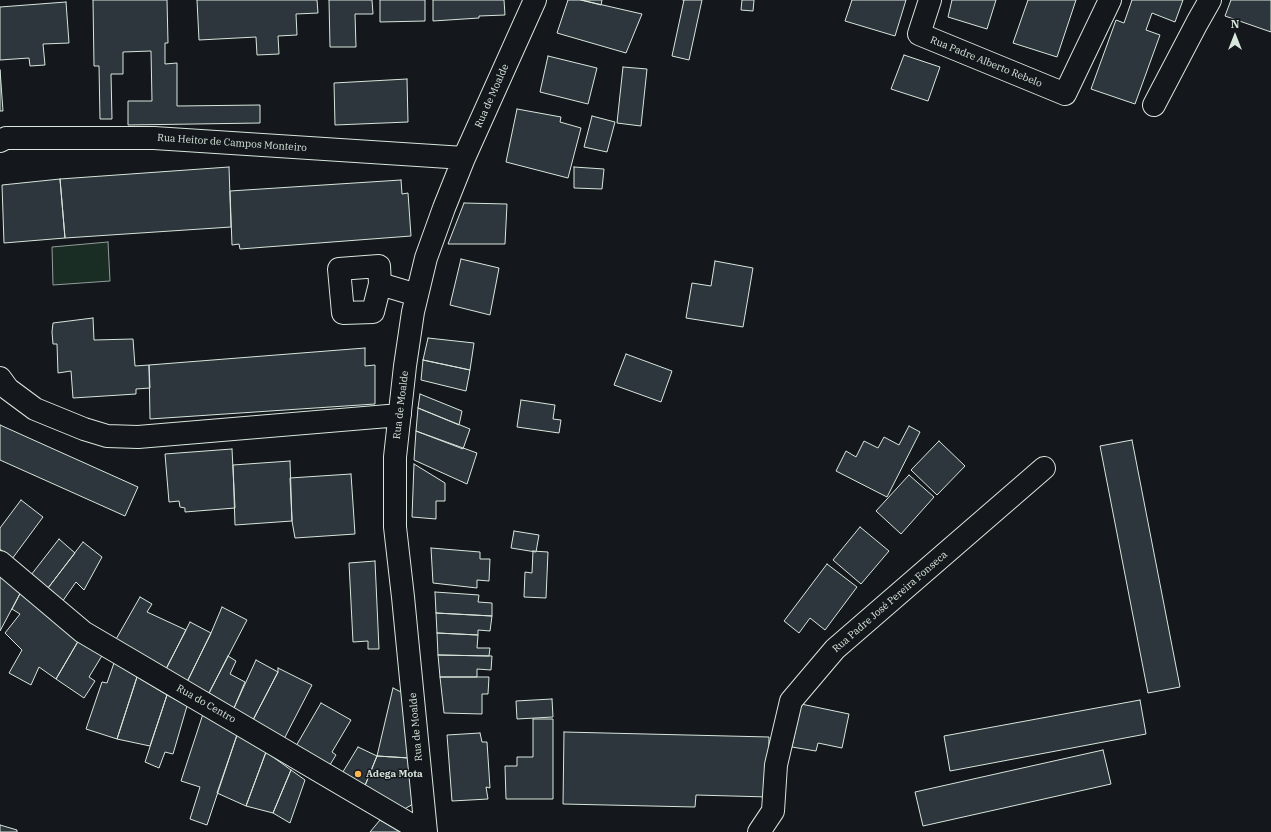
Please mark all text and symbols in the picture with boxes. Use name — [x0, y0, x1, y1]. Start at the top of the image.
north arrow — [1215, 16, 1255, 56]
text: N — [1231, 17, 1239, 31]
street label: Rua Padre Alberto Rebelo — [928, 34, 1044, 90]
street label: Rua de Moalde — [473, 62, 511, 130]
street label: Rua Heitor de Campos Monteiro — [157, 132, 307, 154]
street label: Rua de Moalde — [391, 370, 411, 440]
street label: Rua Padre José Pereira Fonseca — [830, 549, 950, 655]
street label: Rua do Centro — [174, 682, 238, 726]
street label: Rua de Moalde — [407, 692, 425, 762]
place label: Adega Mota — [366, 768, 423, 780]
marker: Adega Mota — [353, 769, 363, 779]

